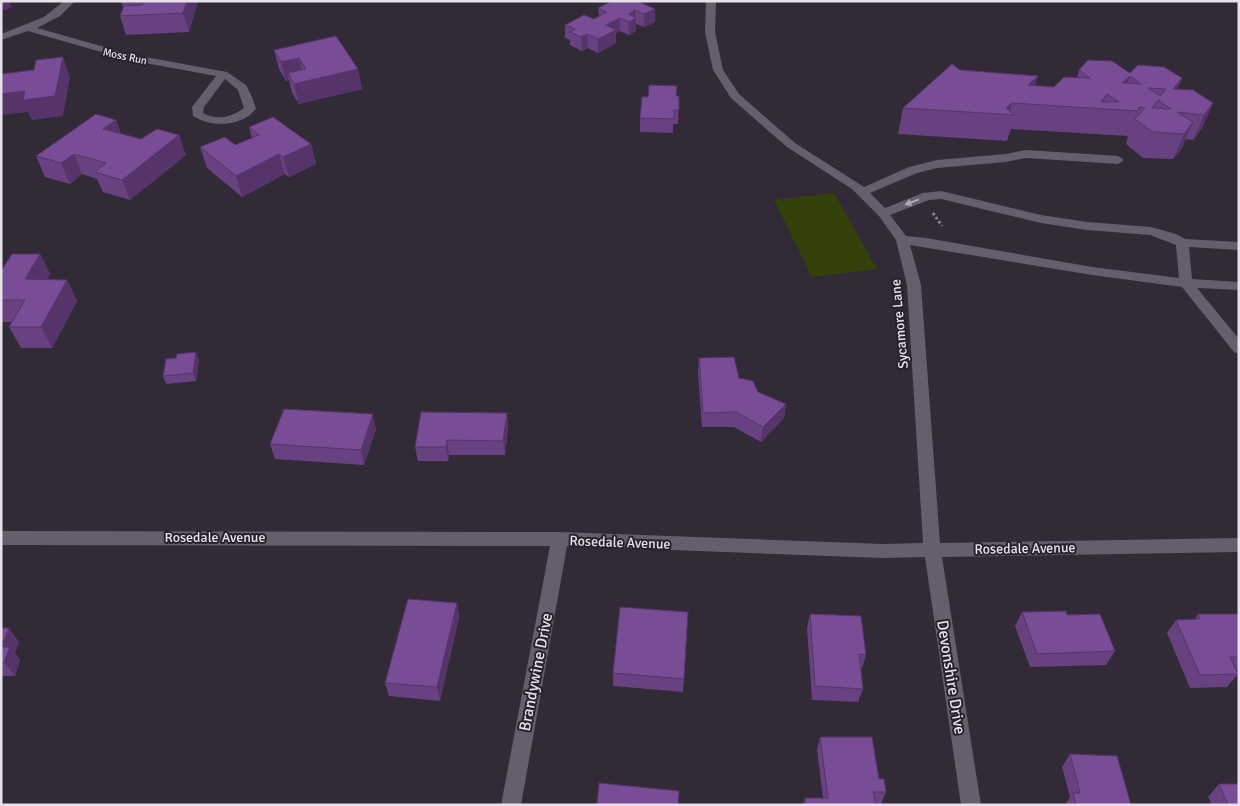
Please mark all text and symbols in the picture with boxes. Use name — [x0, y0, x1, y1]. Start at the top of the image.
street label: Moss Run — [102, 45, 148, 68]
one-way arrow — [904, 198, 919, 206]
street label: Sycamore Lane — [887, 278, 912, 369]
street label: Rosedale Avenue — [164, 529, 266, 546]
street label: Rosedale Avenue — [569, 532, 671, 553]
street label: Rosedale Avenue — [974, 539, 1076, 558]
street label: Brandywine Drive — [515, 611, 557, 733]
street label: Devonshire Drive — [932, 619, 970, 736]

